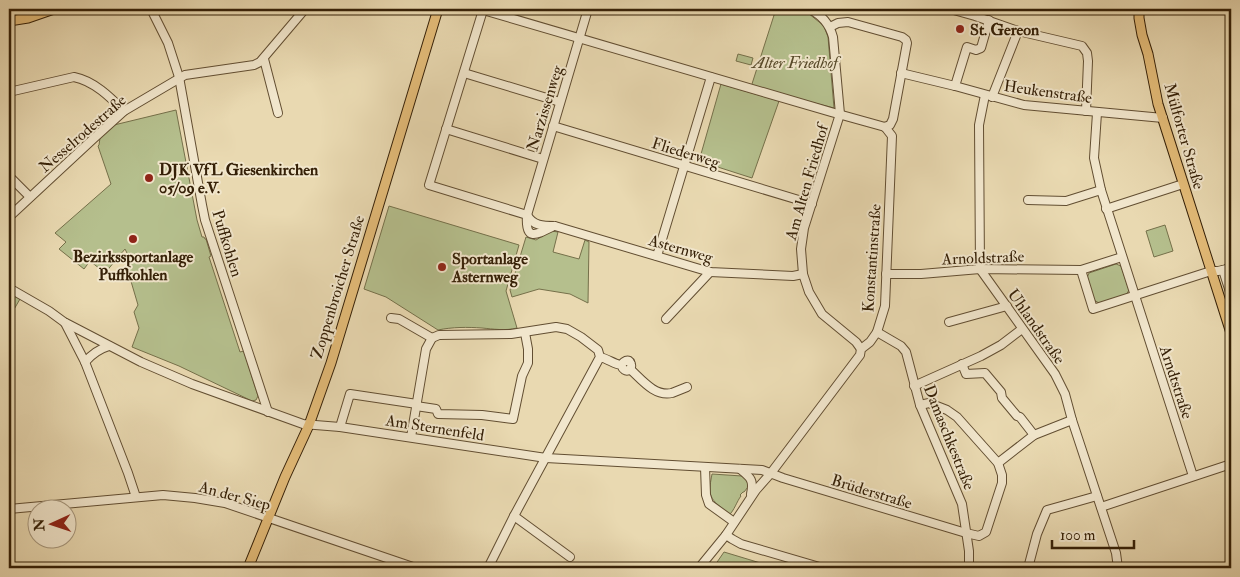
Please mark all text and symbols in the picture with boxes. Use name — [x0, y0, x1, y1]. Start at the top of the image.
place label: St. Gereon — [970, 20, 1040, 40]
marker: St. Gereon — [954, 23, 966, 35]
park label: Alter Friedhof — [750, 53, 842, 73]
street label: Narzissenweg — [522, 62, 568, 154]
street label: Heukenstraße — [1003, 76, 1094, 108]
street label: Mülforter Straße — [1159, 81, 1209, 192]
street label: Nesselrodestraße — [35, 90, 131, 177]
street label: Am Alten Friedhof — [781, 120, 834, 243]
street label: Fliederweg — [649, 133, 723, 173]
place label: DJK VfL Giesenkirchen 05/09 e.V. — [159, 160, 319, 198]
marker: DJK VfL Giesenkirchen 05/09 e.V. — [143, 172, 155, 184]
street label: Konstantinstraße — [858, 203, 886, 313]
street label: Puffkohlen — [207, 207, 247, 279]
street label: Zoppenbroicher Straße — [307, 213, 370, 362]
street label: Asternweg — [645, 230, 716, 268]
marker: Bezirkssportanlage Puffkohlen — [127, 233, 139, 245]
place label: Bezirkssportanlage Puffkohlen — [73, 247, 194, 285]
street label: Arnoldstraße — [941, 247, 1025, 269]
place label: Sportanlage Asternweg — [451, 249, 528, 288]
marker: Sportanlage Asternweg — [436, 261, 448, 273]
street label: Uhlandstraße — [1003, 285, 1070, 368]
street label: Arndtstraße — [1155, 342, 1197, 422]
street label: Damaschkestraße — [919, 382, 979, 493]
street label: Am Sternenfeld — [383, 410, 486, 446]
street label: Brüderstraße — [829, 470, 915, 514]
street label: An der Siep — [195, 477, 273, 516]
north arrow — [28, 500, 78, 550]
text: N — [31, 517, 48, 532]
scale bar — [1052, 517, 1135, 549]
text: 100 m — [1060, 526, 1096, 545]

